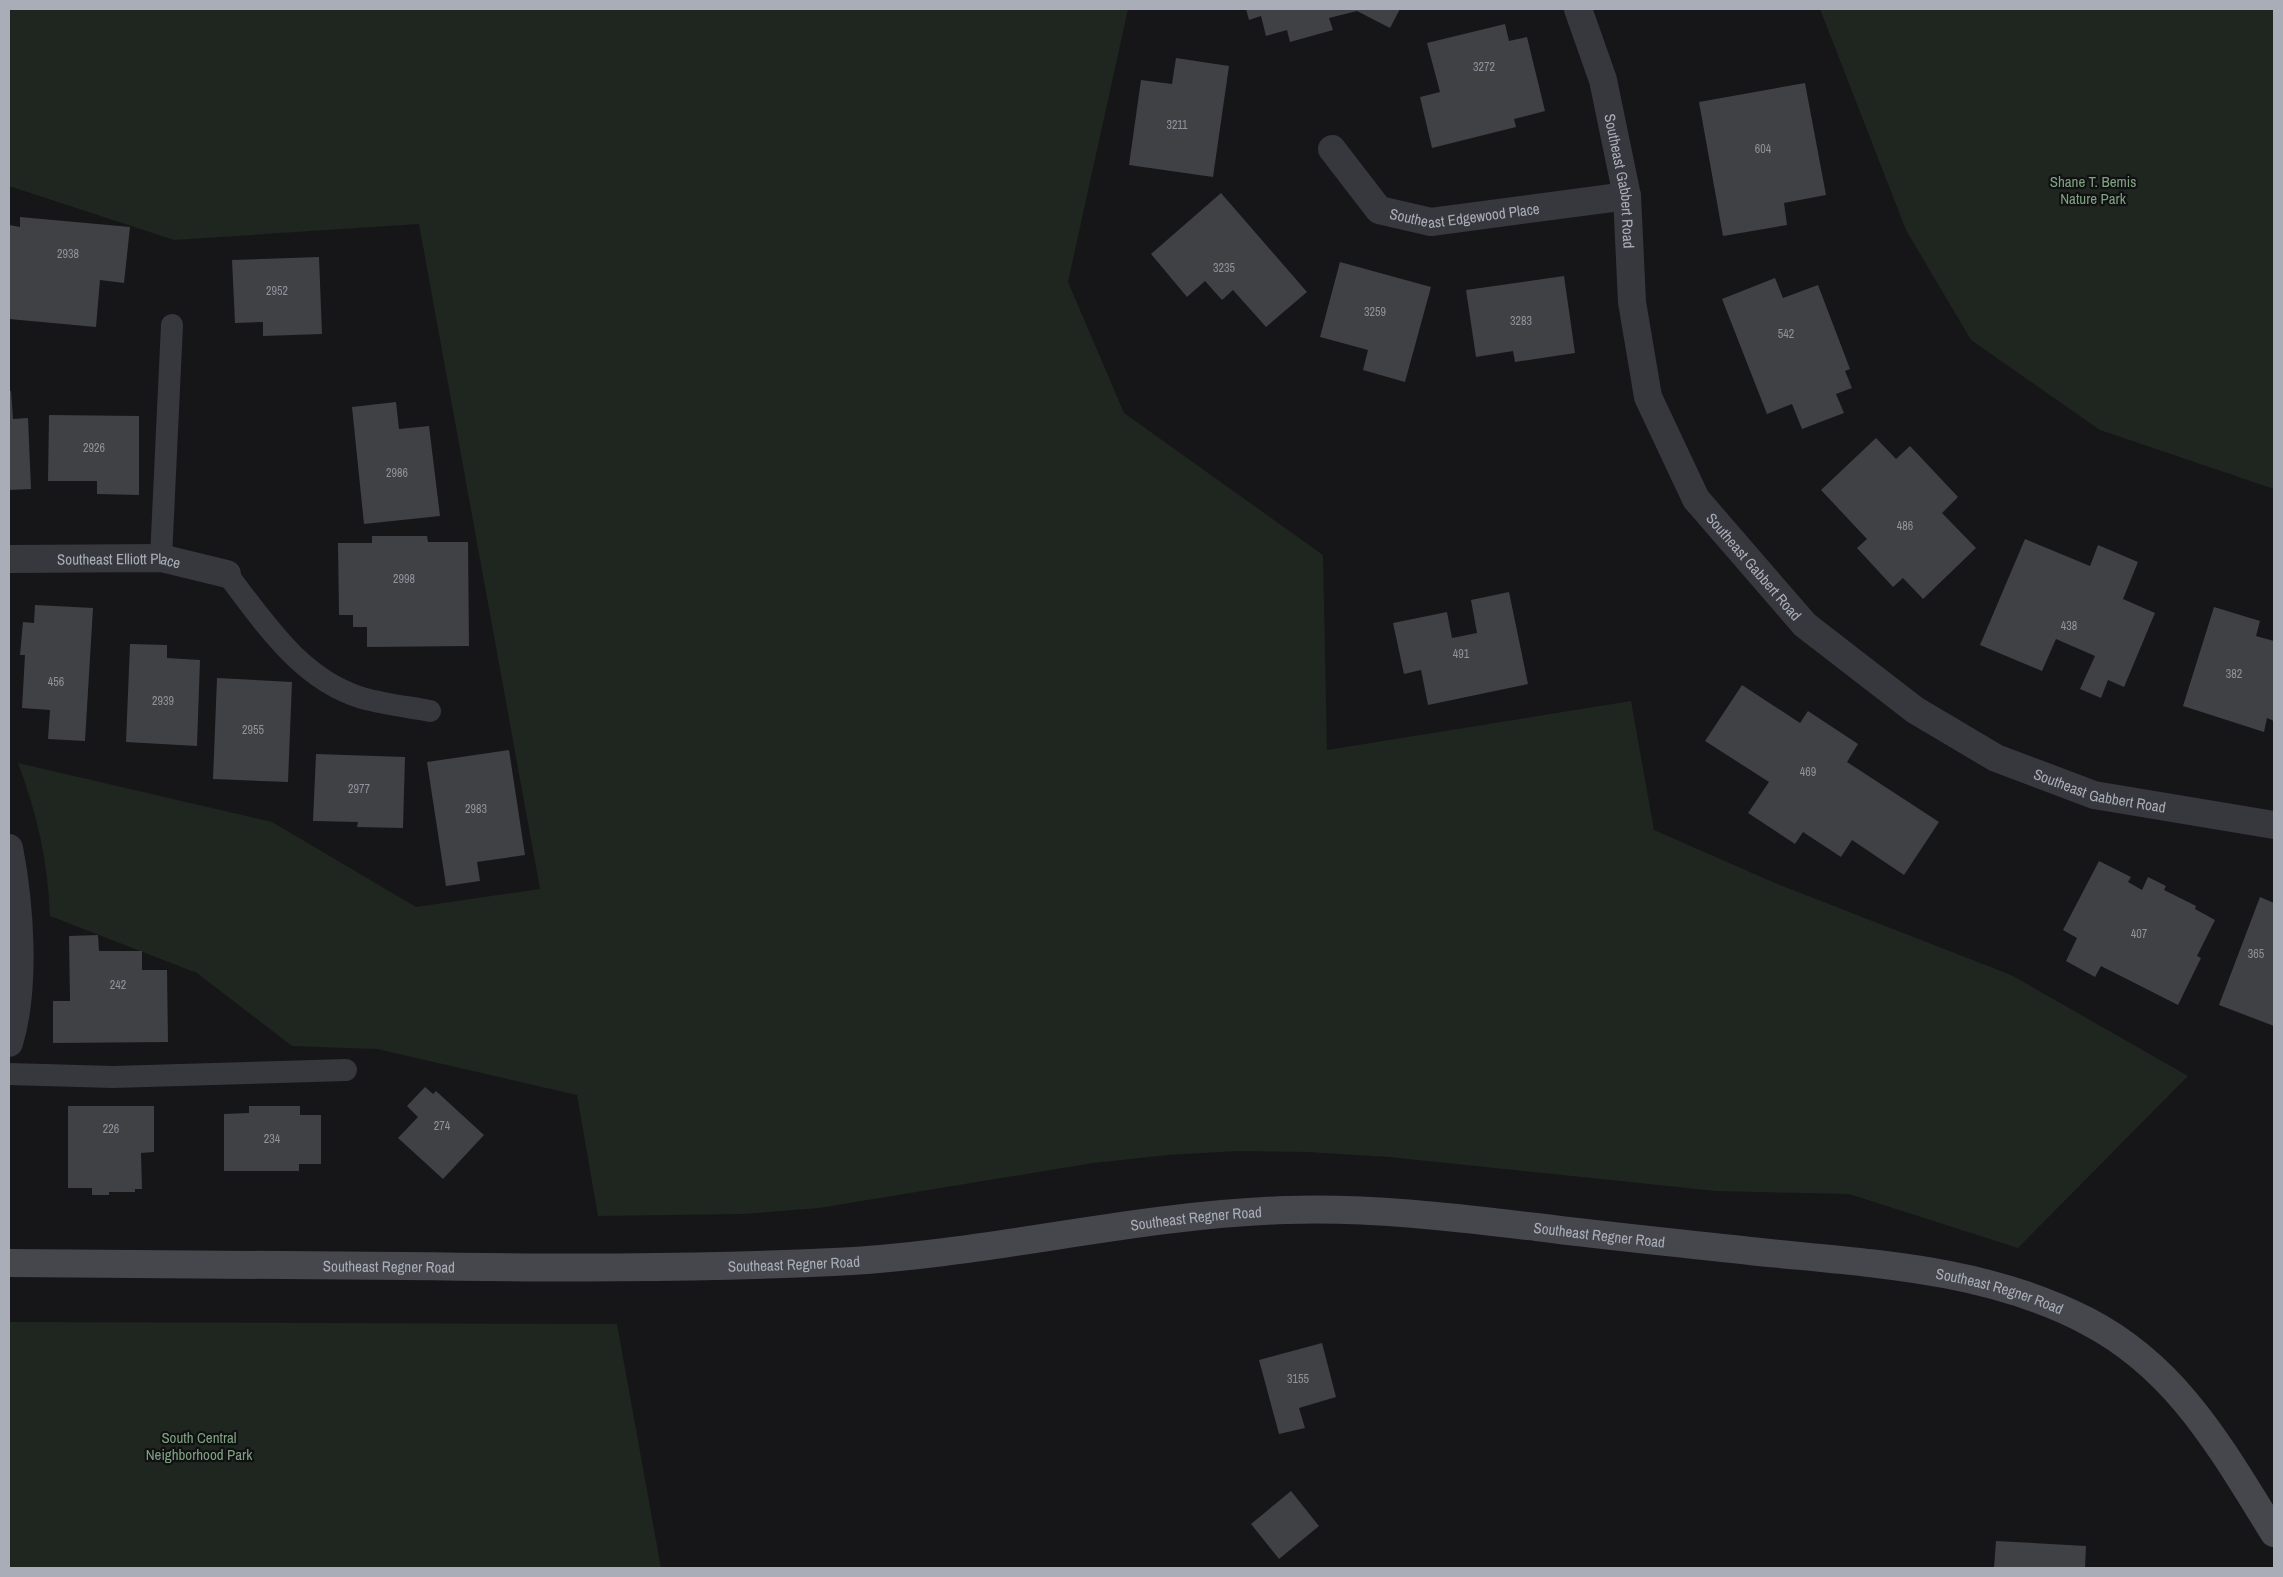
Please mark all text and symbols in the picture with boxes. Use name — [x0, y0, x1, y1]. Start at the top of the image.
house number: 3272 — [1473, 59, 1495, 75]
street label: Southeast Gabbert Road — [1600, 112, 1640, 249]
house number: 3211 — [1166, 117, 1188, 133]
house number: 604 — [1755, 141, 1772, 157]
park label: Shane T. Bemis Nature Park — [2050, 171, 2136, 209]
street label: Southeast Edgewood Place — [1388, 197, 1541, 233]
house number: 2938 — [57, 246, 79, 262]
house number: 3235 — [1213, 260, 1235, 276]
house number: 2952 — [266, 283, 288, 299]
house number: 3259 — [1364, 304, 1386, 320]
house number: 3283 — [1510, 313, 1532, 329]
house number: 542 — [1778, 326, 1794, 342]
house number: 2926 — [83, 440, 105, 456]
house number: 2986 — [386, 465, 408, 481]
street label: Southeast Gabbert Road — [1702, 508, 1807, 625]
house number: 486 — [1897, 518, 1913, 534]
street label: Southeast Elliott Place — [57, 547, 183, 573]
house number: 2998 — [393, 571, 415, 587]
house number: 438 — [2061, 618, 2077, 634]
house number: 491 — [1453, 646, 1470, 662]
house number: 382 — [2226, 666, 2242, 682]
house number: 456 — [48, 674, 64, 690]
house number: 2939 — [152, 693, 174, 709]
house number: 2955 — [242, 722, 264, 738]
street label: Southeast Gabbert Road — [2031, 763, 2167, 817]
house number: 469 — [1800, 764, 1816, 780]
house number: 2977 — [348, 781, 370, 797]
house number: 2983 — [465, 801, 487, 817]
house number: 407 — [2131, 926, 2148, 942]
house number: 365 — [2248, 946, 2265, 962]
house number: 242 — [110, 977, 126, 993]
house number: 274 — [434, 1118, 451, 1134]
house number: 226 — [103, 1121, 119, 1137]
house number: 234 — [264, 1131, 281, 1147]
street label: Southeast Regner Road — [1129, 1201, 1262, 1235]
street label: Southeast Regner Road — [1533, 1216, 1666, 1252]
street label: Southeast Regner Road — [728, 1250, 861, 1276]
street label: Southeast Regner Road — [323, 1255, 455, 1277]
street label: Southeast Regner Road — [1934, 1262, 2067, 1319]
house number: 3155 — [1287, 1371, 1309, 1387]
park label: South Central Neighborhood Park — [146, 1427, 253, 1465]

